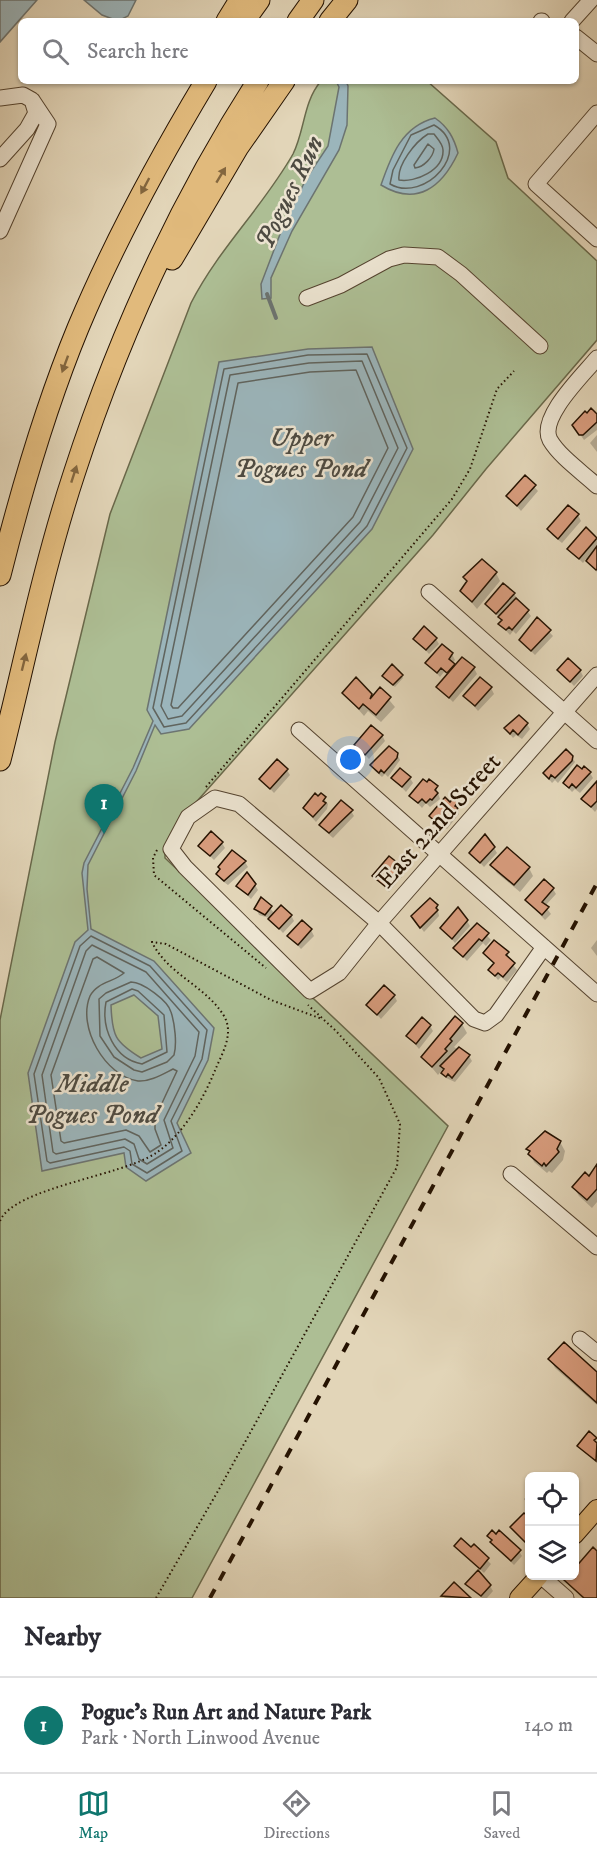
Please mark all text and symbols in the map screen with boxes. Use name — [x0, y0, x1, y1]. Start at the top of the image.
search box — [18, 18, 579, 84]
icon: search — [39, 35, 72, 68]
text: Search here — [87, 38, 189, 65]
water label: Pogues Run — [248, 130, 332, 255]
one-way arrow — [216, 167, 227, 183]
one-way arrow — [140, 178, 150, 195]
one-way arrow — [59, 355, 69, 373]
water label: Upper Pogues Pond — [235, 421, 372, 486]
one-way arrow — [70, 465, 79, 483]
one-way arrow — [20, 653, 30, 672]
your location — [336, 745, 365, 774]
street label: East 22nd Street — [370, 746, 509, 896]
pin: 1 — [84, 784, 124, 834]
water label: Middle Pogues Pond — [26, 1067, 163, 1132]
map controls — [525, 1472, 579, 1580]
button: locate — [525, 1472, 579, 1526]
button: layers — [525, 1526, 579, 1580]
text: Nearby — [24, 1621, 101, 1654]
text: Pogue's Run Art and Nature Park — [81, 1699, 371, 1726]
text: 1 — [40, 1713, 47, 1738]
text: 140 m — [524, 1713, 573, 1738]
text: Park · North Linwood Avenue — [81, 1726, 320, 1751]
tab: Map — [77, 1787, 110, 1843]
tab: Directions — [263, 1787, 330, 1843]
tab: Saved — [483, 1787, 520, 1843]

